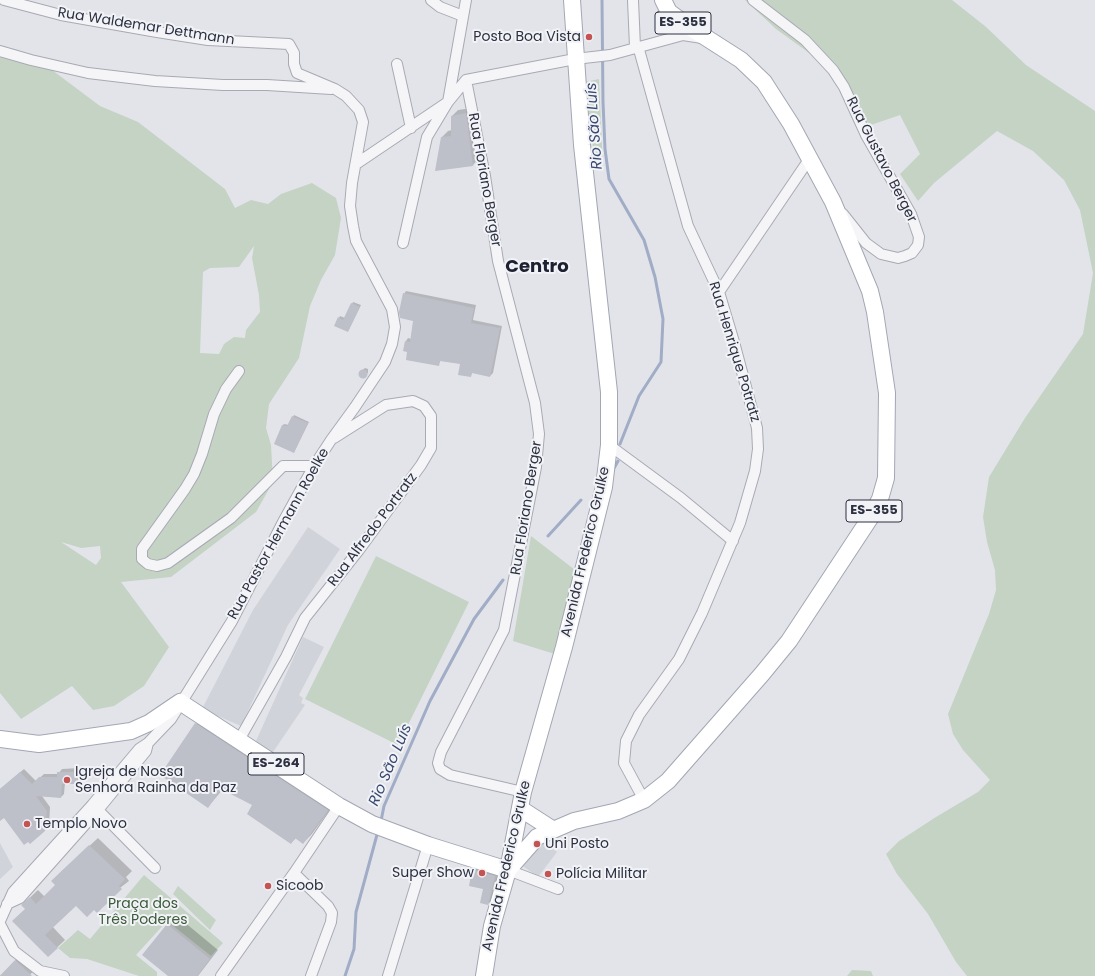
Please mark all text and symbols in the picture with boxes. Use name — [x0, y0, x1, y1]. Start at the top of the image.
street label: Rua Waldemar Dettmann — [56, 5, 236, 49]
road number: ES-355 — [655, 12, 711, 34]
place label: Posto Boa Vista — [473, 29, 581, 45]
marker: Posto Boa Vista — [584, 32, 594, 42]
water label: Rio São Luís — [583, 82, 607, 170]
street label: Rua Gustavo Berger — [842, 94, 920, 226]
street label: Rua Floriano Berger — [464, 112, 504, 248]
district label: Centro — [505, 256, 569, 278]
street label: Rua Henrique Potratz — [705, 280, 763, 424]
street label: Rua Floriano Berger — [508, 440, 546, 576]
street label: Rua Pastor Hermann Roelke — [225, 445, 333, 623]
street label: Avenida Frederico Grulke — [558, 465, 614, 639]
street label: Rua Alfredo Portratz — [325, 470, 421, 590]
road number: ES-355 — [846, 500, 902, 522]
water label: Rio São Luís — [366, 721, 416, 809]
road number: ES-264 — [248, 753, 304, 775]
place label: Igreja de Nossa Senhora Rainha da Paz — [75, 764, 236, 796]
marker: Igreja de Nossa Senhora Rainha da Paz — [62, 775, 72, 785]
street label: Avenida Frederico Grulke — [479, 779, 535, 953]
place label: Templo Novo — [35, 816, 127, 832]
marker: Templo Novo — [22, 819, 32, 829]
place label: Uni Posto — [545, 836, 609, 852]
marker: Uni Posto — [532, 839, 542, 849]
place label: Super Show — [392, 865, 474, 881]
place label: Polícia Militar — [556, 866, 647, 882]
marker: Super Show — [477, 868, 487, 878]
marker: Polícia Militar — [543, 869, 553, 879]
place label: Sicoob — [276, 878, 324, 894]
marker: Sicoob — [263, 881, 273, 891]
park label: Praça dos Três Poderes — [99, 896, 187, 928]

